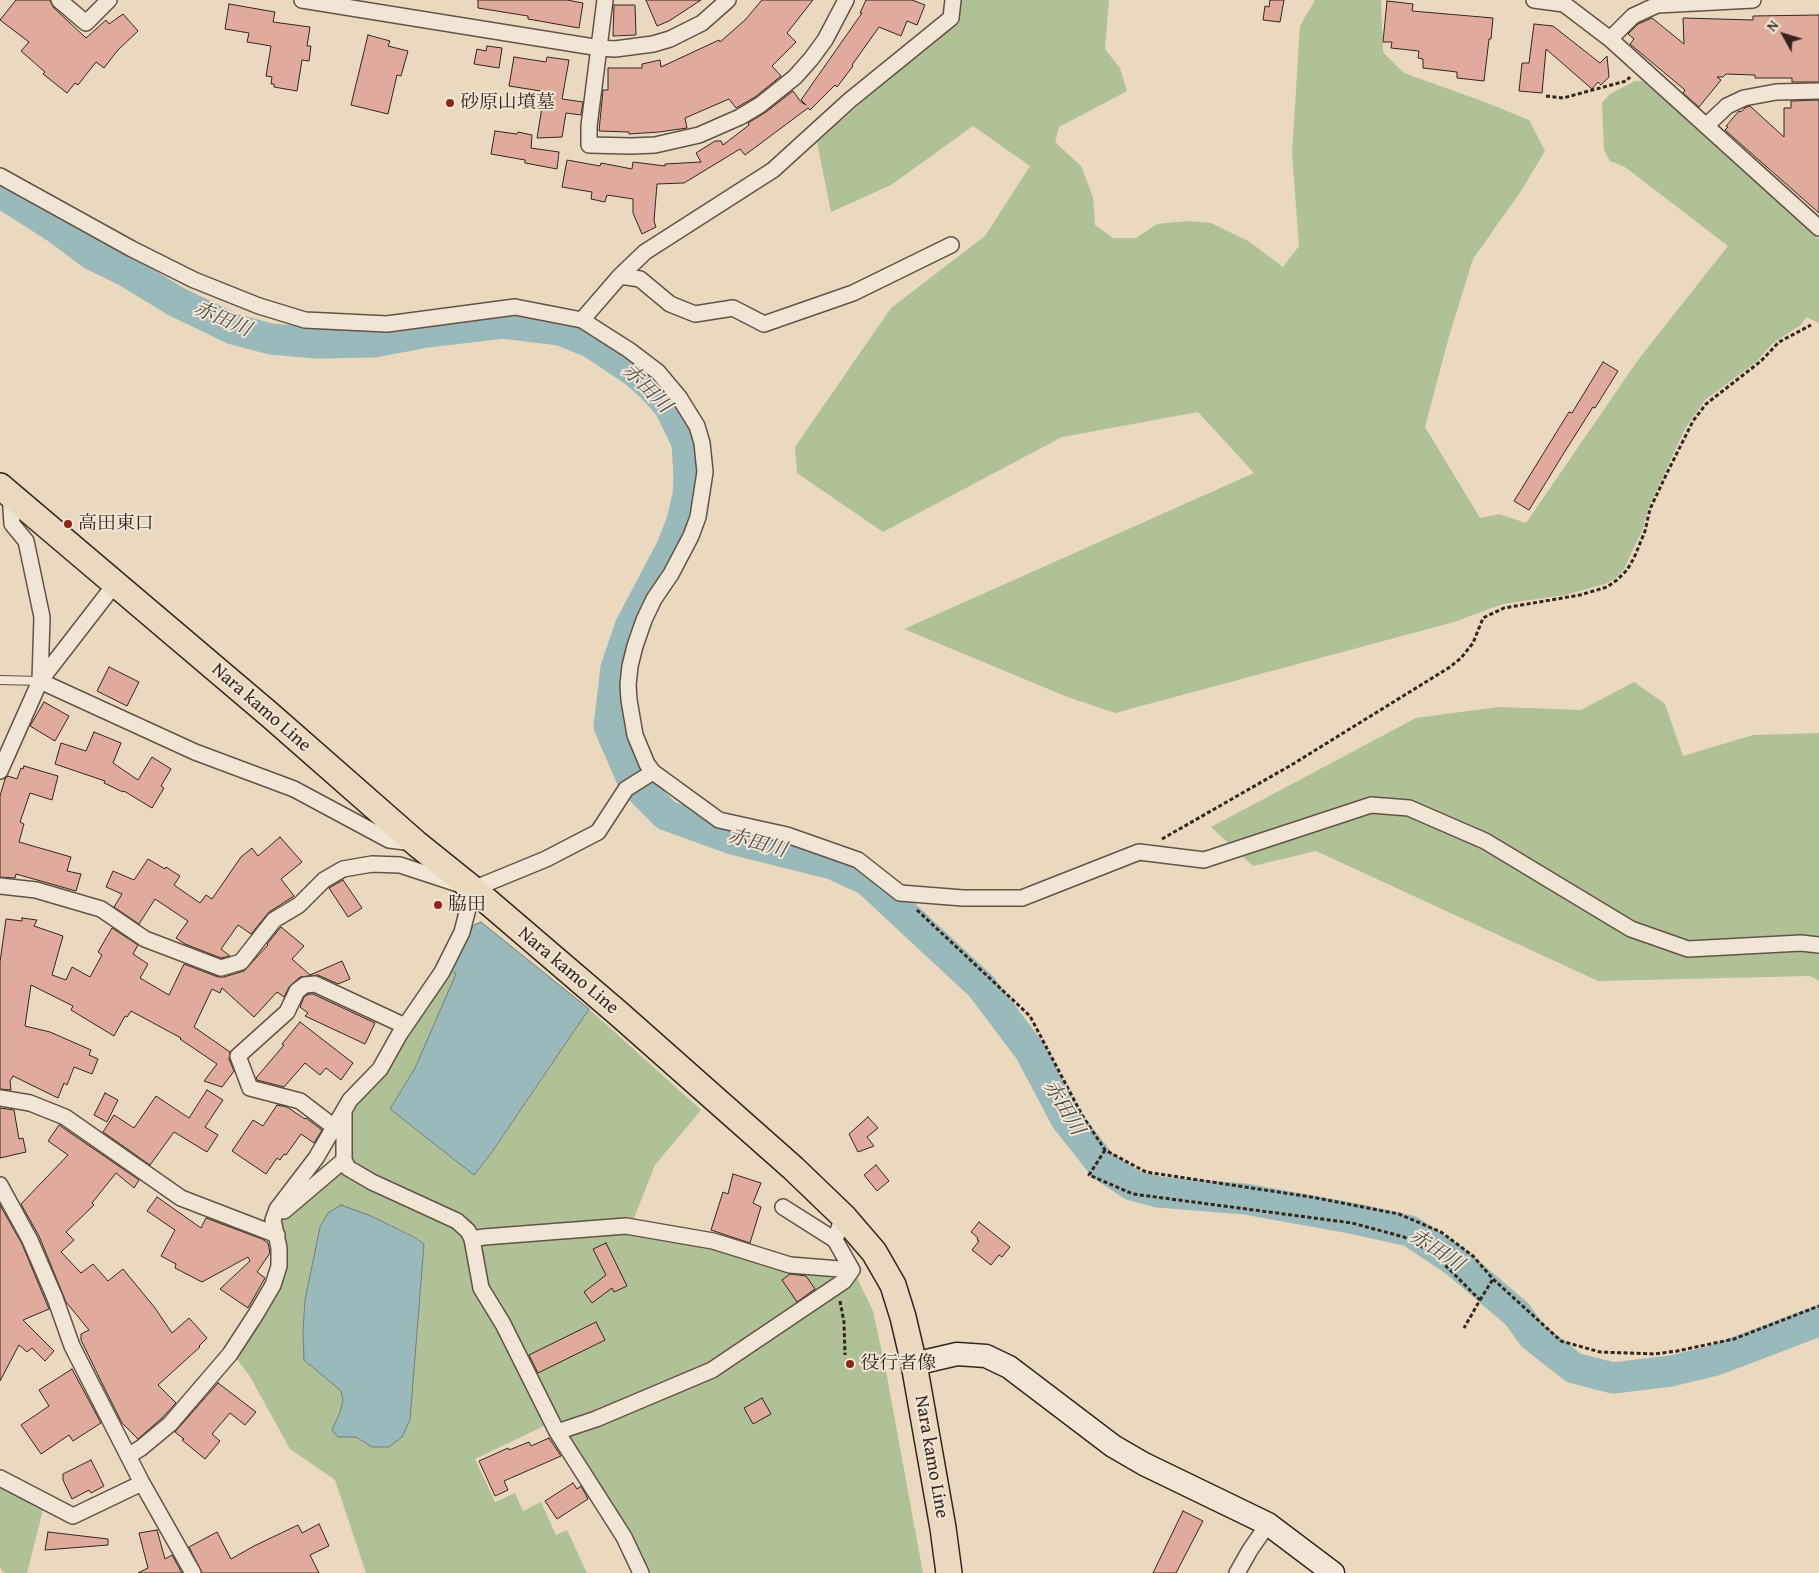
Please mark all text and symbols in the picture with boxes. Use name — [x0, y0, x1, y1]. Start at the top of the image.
north arrow — [1759, 10, 1809, 60]
text: N — [1762, 16, 1783, 35]
place label: 砂原山墳墓 — [460, 92, 555, 114]
marker: 砂原山墳墓 — [444, 97, 456, 109]
water label: 赤田川 — [190, 297, 254, 343]
water label: 赤田川 — [616, 359, 676, 419]
place label: 高田東口 — [78, 513, 154, 535]
marker: 高田東口 — [62, 518, 74, 530]
street label: Nara kamo Line — [207, 659, 315, 757]
water label: 赤田川 — [725, 825, 789, 863]
place label: 脇田 — [448, 894, 486, 916]
marker: 脇田 — [432, 899, 444, 911]
street label: Nara kamo Line — [513, 922, 623, 1020]
water label: 赤田川 — [1037, 1076, 1089, 1140]
water label: 赤田川 — [1404, 1225, 1468, 1277]
place label: 役行者像 — [860, 1353, 936, 1375]
marker: 役行者像 — [844, 1358, 856, 1370]
street label: Nara kamo Line — [909, 1394, 953, 1520]

